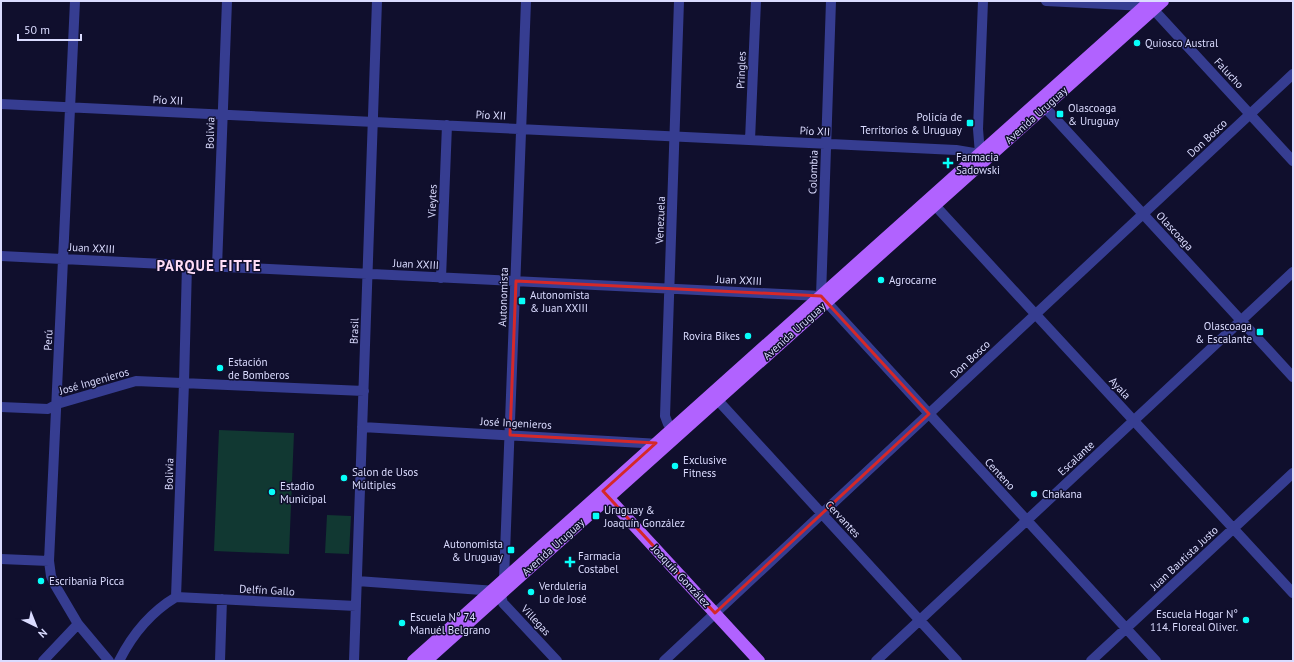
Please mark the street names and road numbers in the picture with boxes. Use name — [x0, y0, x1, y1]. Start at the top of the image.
street label: Pringles — [733, 50, 749, 89]
street label: Falucho — [1211, 55, 1247, 91]
street label: Avenida Uruguay — [1002, 83, 1071, 147]
street label: Pío XII — [152, 92, 184, 108]
street label: Pío XII — [475, 107, 507, 123]
street label: Don Bosco — [1184, 116, 1230, 160]
street label: Bolivia — [202, 117, 218, 149]
street label: Pío XII — [799, 123, 831, 139]
street label: Colombia — [805, 150, 821, 194]
street label: Vieytes — [424, 184, 440, 219]
street label: Venezuela — [652, 196, 668, 245]
street label: Olascoaga — [1153, 209, 1197, 253]
street label: Juan XXIII — [68, 240, 115, 256]
street label: Juan XXIII — [392, 256, 439, 272]
street label: Autonomista — [495, 267, 511, 327]
street label: Juan XXIII — [715, 272, 762, 288]
street label: Avenida Uruguay — [760, 299, 829, 363]
street label: Brasil — [347, 317, 361, 344]
street label: Perú — [40, 329, 56, 351]
street label: Don Bosco — [947, 337, 993, 381]
street label: José Ingenieros — [57, 364, 131, 398]
street label: Ayala — [1106, 374, 1134, 402]
street label: José Ingenieros — [479, 414, 553, 432]
street label: Escalante — [1055, 437, 1097, 478]
street label: Centeno — [982, 455, 1018, 493]
street label: Bolivia — [161, 458, 177, 490]
street label: Cervantes — [822, 497, 864, 541]
street label: Avenida Uruguay — [519, 515, 588, 579]
street label: Juan Bautista Justo — [1146, 523, 1221, 594]
street label: Joaquín González — [648, 541, 714, 610]
street label: Delfín Gallo — [239, 582, 295, 598]
street label: Villegas — [518, 601, 554, 639]

